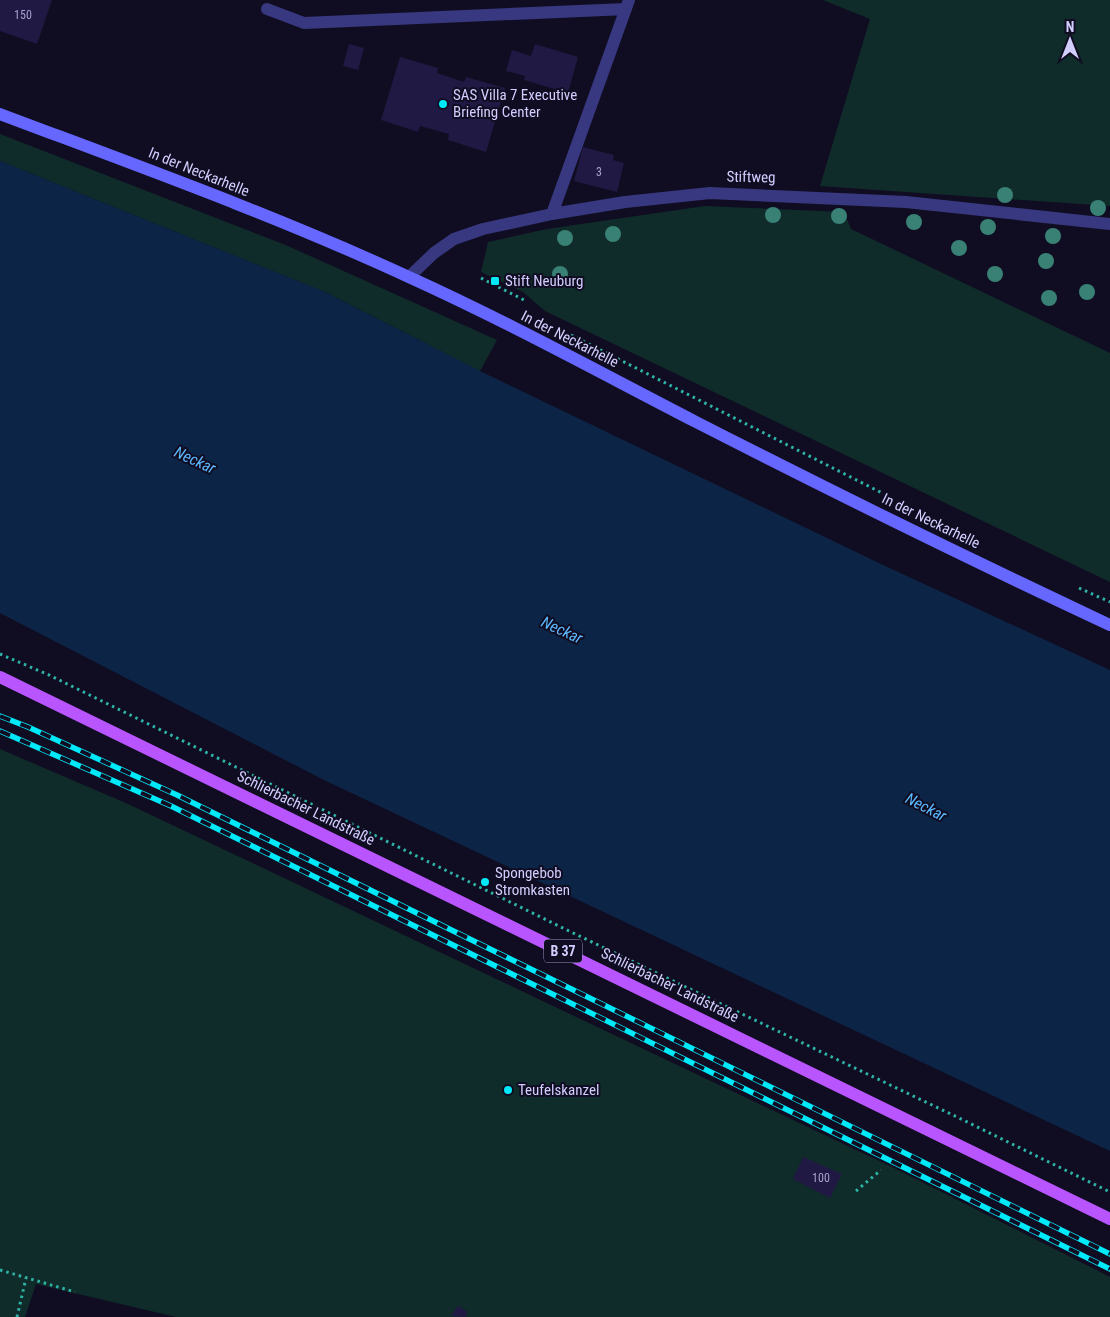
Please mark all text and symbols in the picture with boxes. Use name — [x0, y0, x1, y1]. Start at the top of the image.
house number: 150 — [14, 8, 32, 22]
north arrow — [1045, 15, 1095, 65]
text: N — [1066, 19, 1074, 35]
place label: SAS Villa 7 Executive Briefing Center — [453, 86, 577, 121]
marker: SAS Villa 7 Executive Briefing Center — [437, 98, 449, 110]
street label: In der Neckarhelle — [146, 144, 252, 200]
house number: 3 — [596, 165, 602, 179]
street label: Stiftweg — [726, 168, 776, 186]
place label: Stift Neuburg — [505, 272, 583, 290]
marker: Stift Neuburg — [489, 275, 501, 287]
street label: In der Neckarhelle — [518, 307, 622, 371]
water label: Neckar — [171, 442, 220, 478]
street label: In der Neckarhelle — [879, 489, 983, 553]
water label: Neckar — [538, 612, 587, 648]
street label: Schlierbacher Landstraße — [234, 767, 378, 849]
water label: Neckar — [902, 789, 951, 826]
place label: Spongebob Stromkasten — [495, 864, 570, 899]
marker: Spongebob Stromkasten — [479, 876, 491, 888]
road number: B 37 — [544, 939, 582, 962]
street label: Schlierbacher Landstraße — [598, 944, 742, 1026]
place label: Teufelskanzel — [518, 1081, 599, 1099]
marker: Teufelskanzel — [502, 1084, 514, 1096]
house number: 100 — [812, 1171, 830, 1185]

